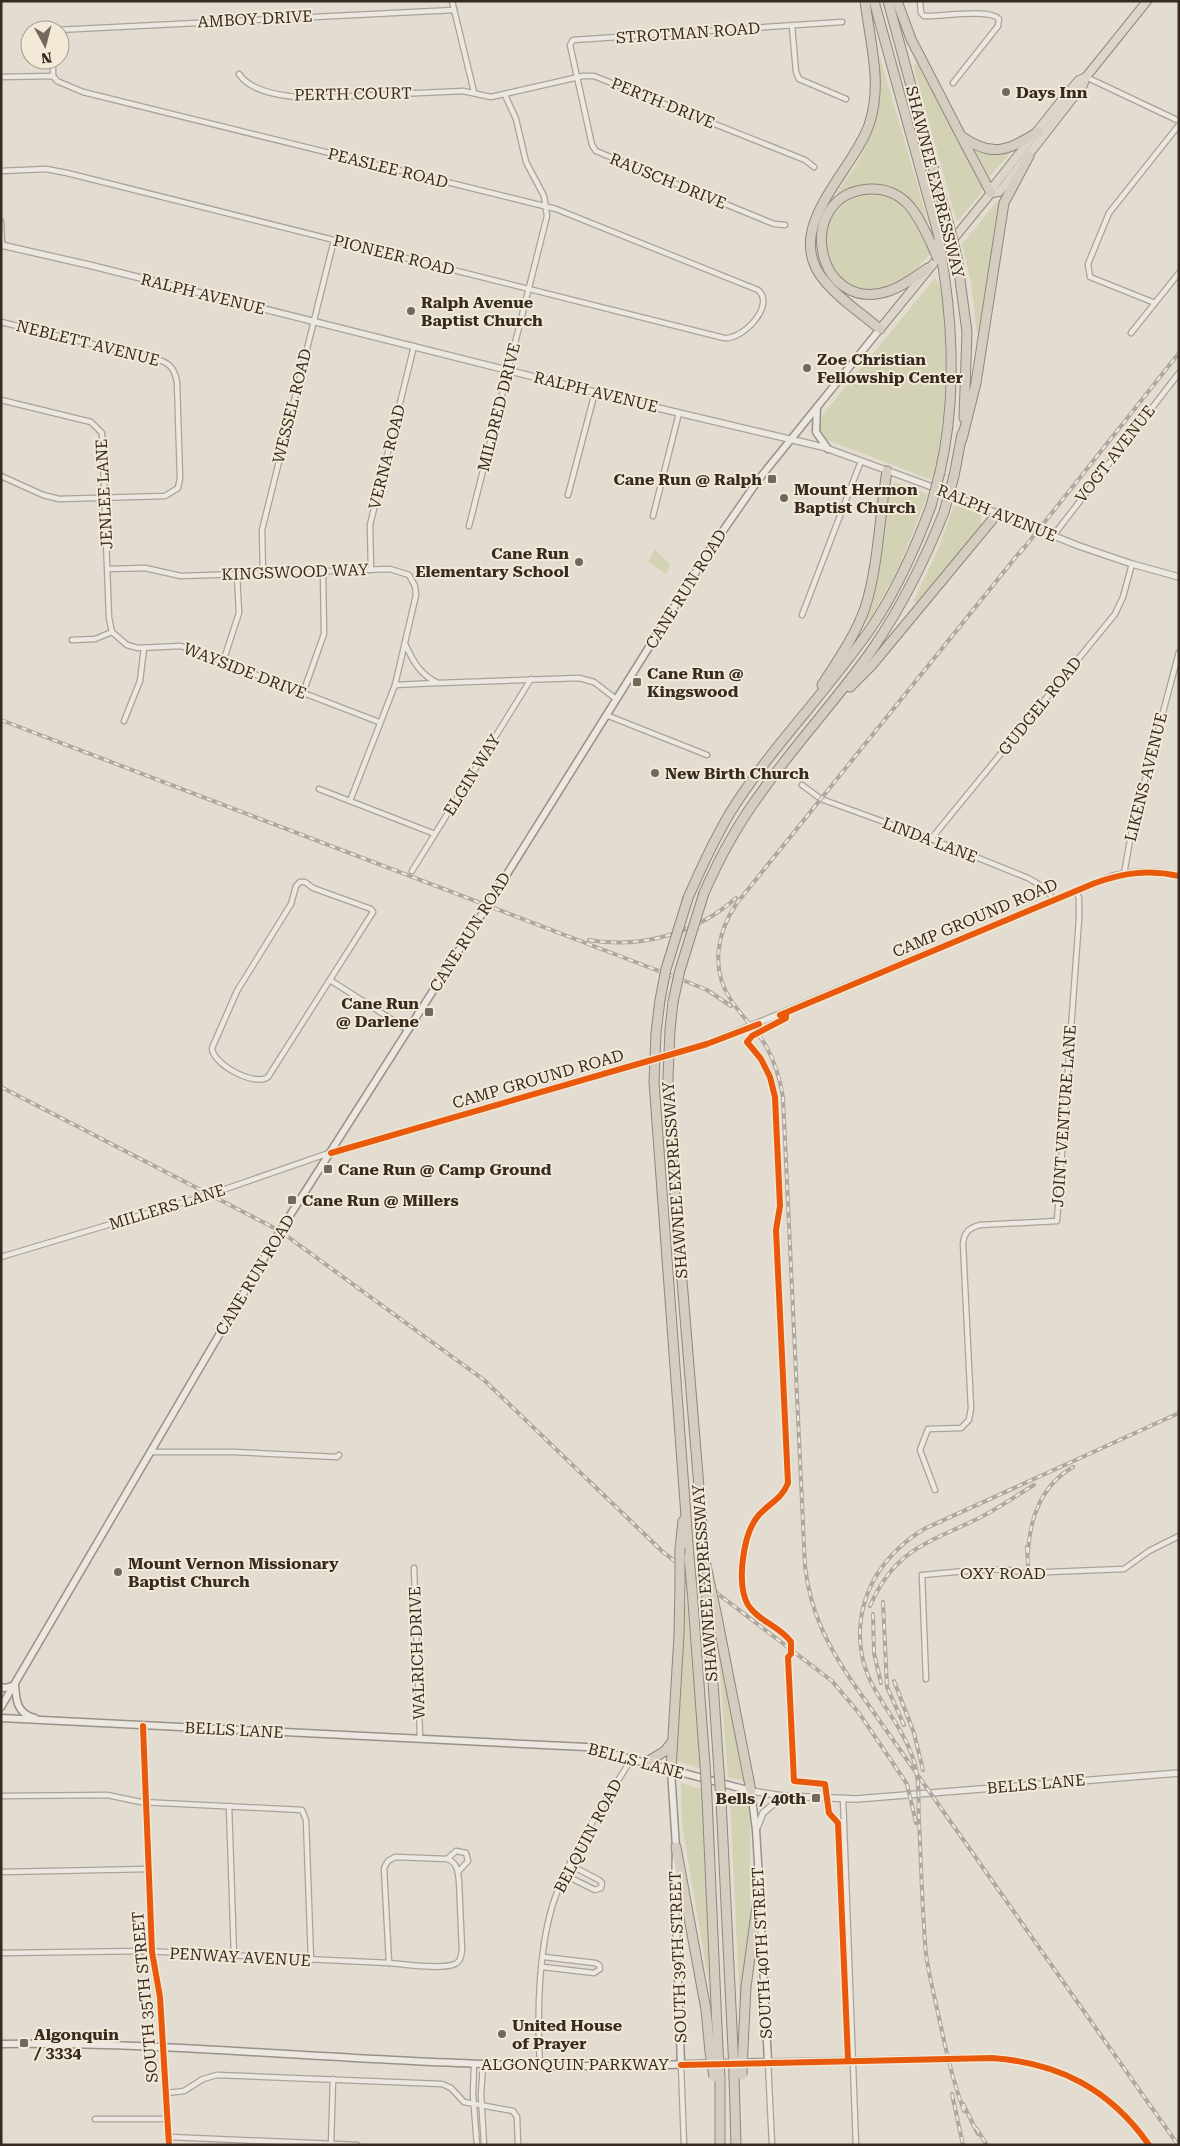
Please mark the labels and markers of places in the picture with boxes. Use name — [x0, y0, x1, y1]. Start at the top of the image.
place label: Days Inn — [1016, 83, 1088, 102]
marker: Days Inn — [1000, 86, 1012, 98]
place label: Ralph Avenue Baptist Church — [421, 293, 543, 330]
marker: Ralph Avenue Baptist Church — [405, 305, 417, 317]
place label: Zoe Christian Fellowship Center — [817, 350, 963, 387]
marker: Zoe Christian Fellowship Center — [801, 362, 813, 374]
place label: Cane Run @ Ralph — [614, 470, 762, 489]
marker: Cane Run @ Ralph — [766, 473, 778, 485]
place label: Mount Hermon Baptist Church — [794, 480, 918, 517]
marker: Mount Hermon Baptist Church — [778, 492, 790, 504]
place label: Cane Run Elementary School — [415, 544, 570, 581]
marker: Cane Run Elementary School — [573, 556, 585, 568]
place label: Cane Run @ Kingswood — [647, 664, 744, 701]
marker: Cane Run @ Kingswood — [631, 676, 643, 688]
place label: New Birth Church — [665, 764, 809, 783]
marker: New Birth Church — [649, 767, 661, 779]
place label: Cane Run @ Darlene — [336, 994, 419, 1031]
marker: Cane Run @ Darlene — [423, 1006, 435, 1018]
place label: Cane Run @ Camp Ground — [338, 1160, 552, 1179]
marker: Cane Run @ Camp Ground — [322, 1163, 334, 1175]
place label: Cane Run @ Millers — [302, 1191, 459, 1210]
marker: Cane Run @ Millers — [286, 1194, 298, 1206]
place label: Mount Vernon Missionary Baptist Church — [128, 1554, 339, 1591]
marker: Mount Vernon Missionary Baptist Church — [112, 1566, 124, 1578]
place label: Bells / 40th — [716, 1789, 806, 1808]
marker: Bells / 40th — [810, 1792, 822, 1804]
place label: United House of Prayer — [512, 2016, 622, 2053]
place label: Algonquin / 3334 — [33, 2025, 119, 2062]
marker: United House of Prayer — [496, 2028, 508, 2040]
marker: Algonquin / 3334 — [18, 2037, 30, 2049]

